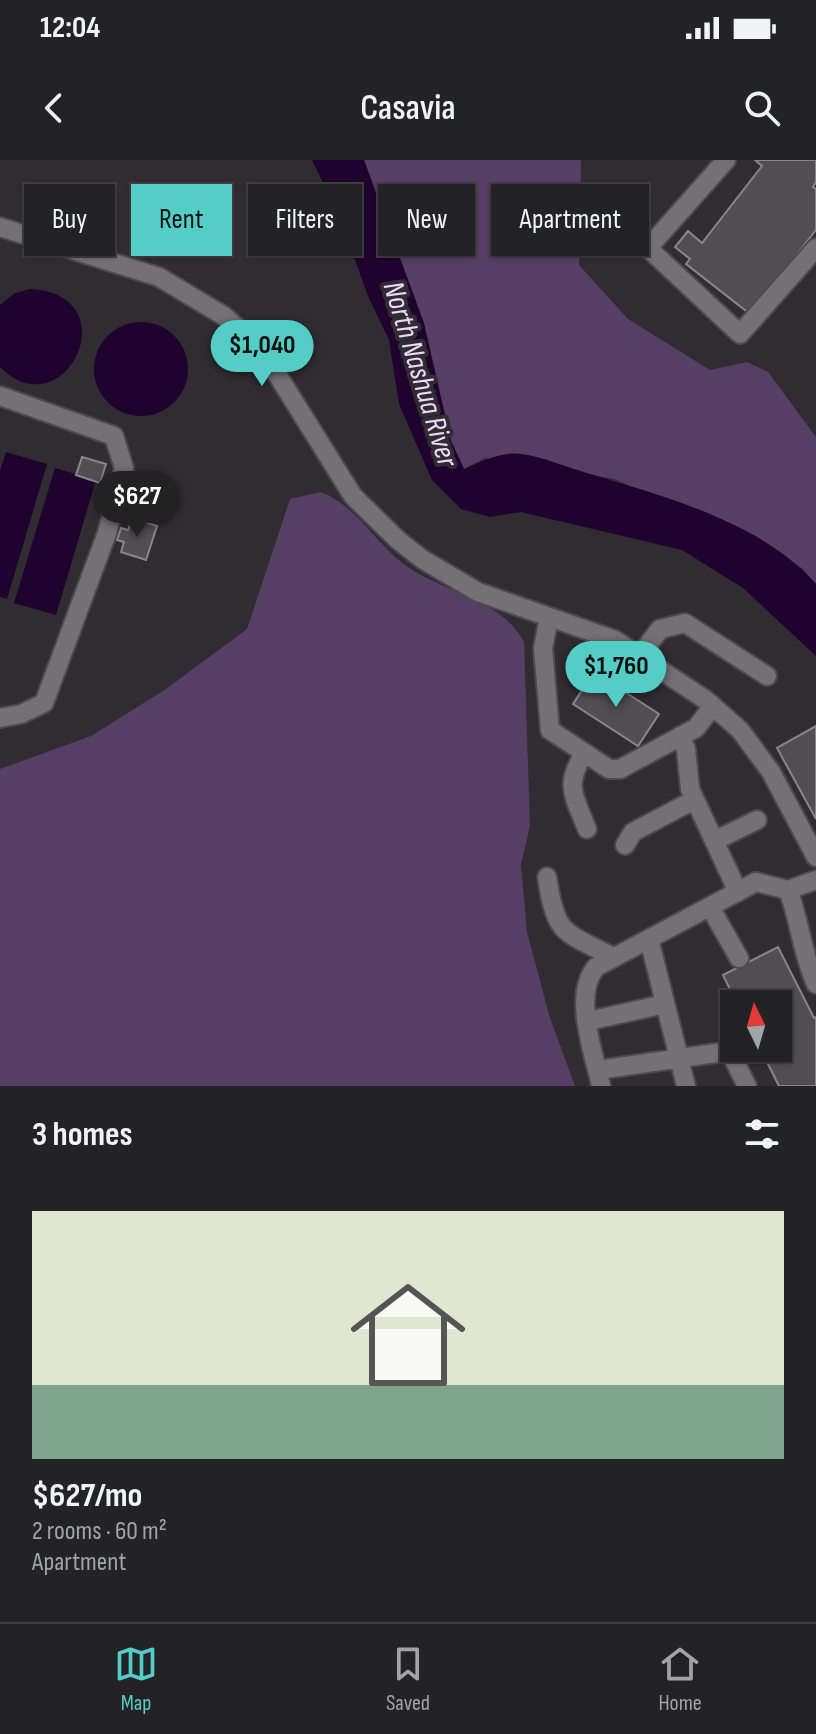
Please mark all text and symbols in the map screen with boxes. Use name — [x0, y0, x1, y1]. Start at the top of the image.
text: 12:04 — [40, 10, 100, 46]
icon: back — [32, 86, 76, 130]
icon: search — [740, 86, 784, 130]
text: Casavia — [360, 87, 456, 130]
chip: Buy — [24, 184, 115, 256]
chip: Rent — [131, 184, 232, 256]
chip: Filters — [248, 184, 362, 256]
chip: New — [378, 184, 475, 256]
chip: Apartment — [491, 184, 649, 256]
water label: North Nashua River — [375, 277, 466, 472]
pin: $1,040 — [197, 320, 327, 388]
text: $1,040 — [229, 330, 295, 361]
pin: $627 — [90, 471, 184, 539]
text: $627 — [113, 481, 161, 512]
pin: $1,760 — [551, 641, 681, 709]
text: $1,760 — [583, 651, 649, 682]
north arrow — [720, 990, 792, 1062]
map controls — [720, 990, 792, 1062]
icon: filters — [740, 1112, 784, 1156]
text: 3 homes — [32, 1114, 133, 1155]
icon: home — [336, 1263, 480, 1407]
text: $627/mo — [32, 1475, 142, 1516]
text: 2 rooms · 60 m² — [32, 1516, 167, 1547]
text: Apartment — [32, 1547, 126, 1578]
tab: Map — [114, 1642, 158, 1717]
tab: Saved — [386, 1642, 430, 1717]
tab: Home — [658, 1642, 702, 1717]

